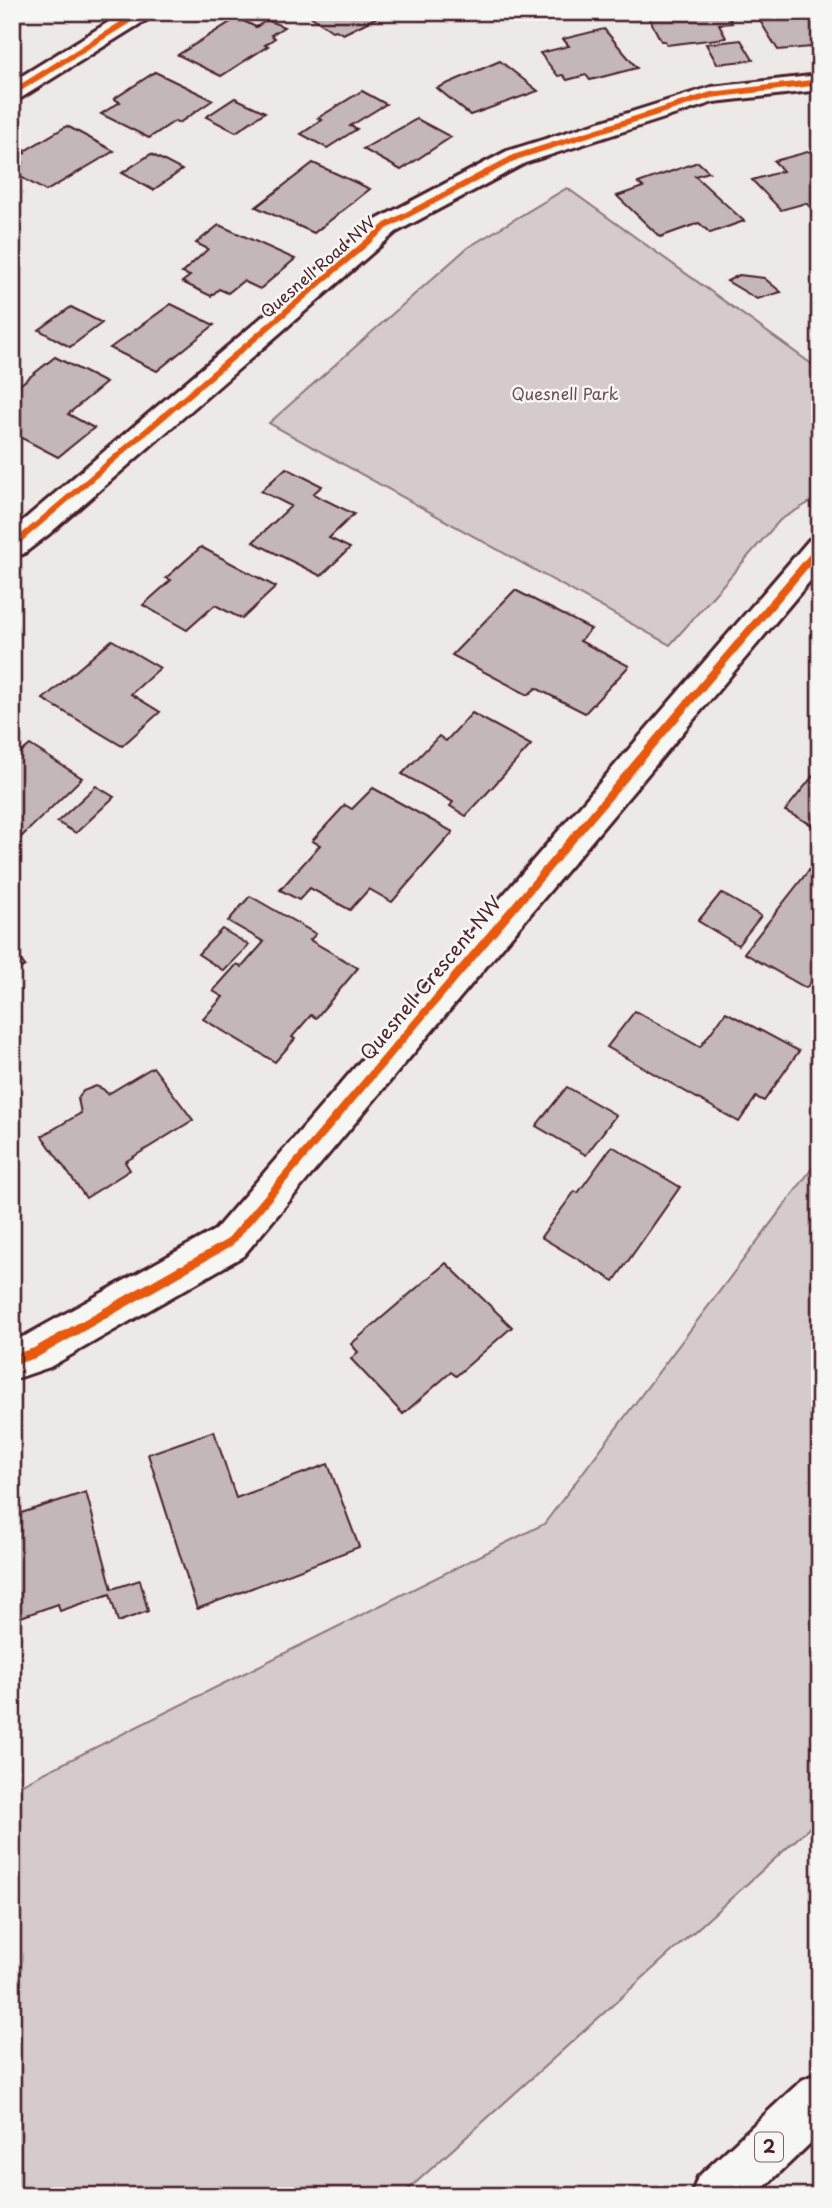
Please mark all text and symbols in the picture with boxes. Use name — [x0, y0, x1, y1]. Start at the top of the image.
street label: Quesnell Road NW — [255, 210, 380, 323]
park label: Quesnell Park — [512, 381, 619, 405]
street label: Quesnell Crescent NW — [353, 889, 508, 1066]
road number: 2 — [755, 2132, 783, 2162]

